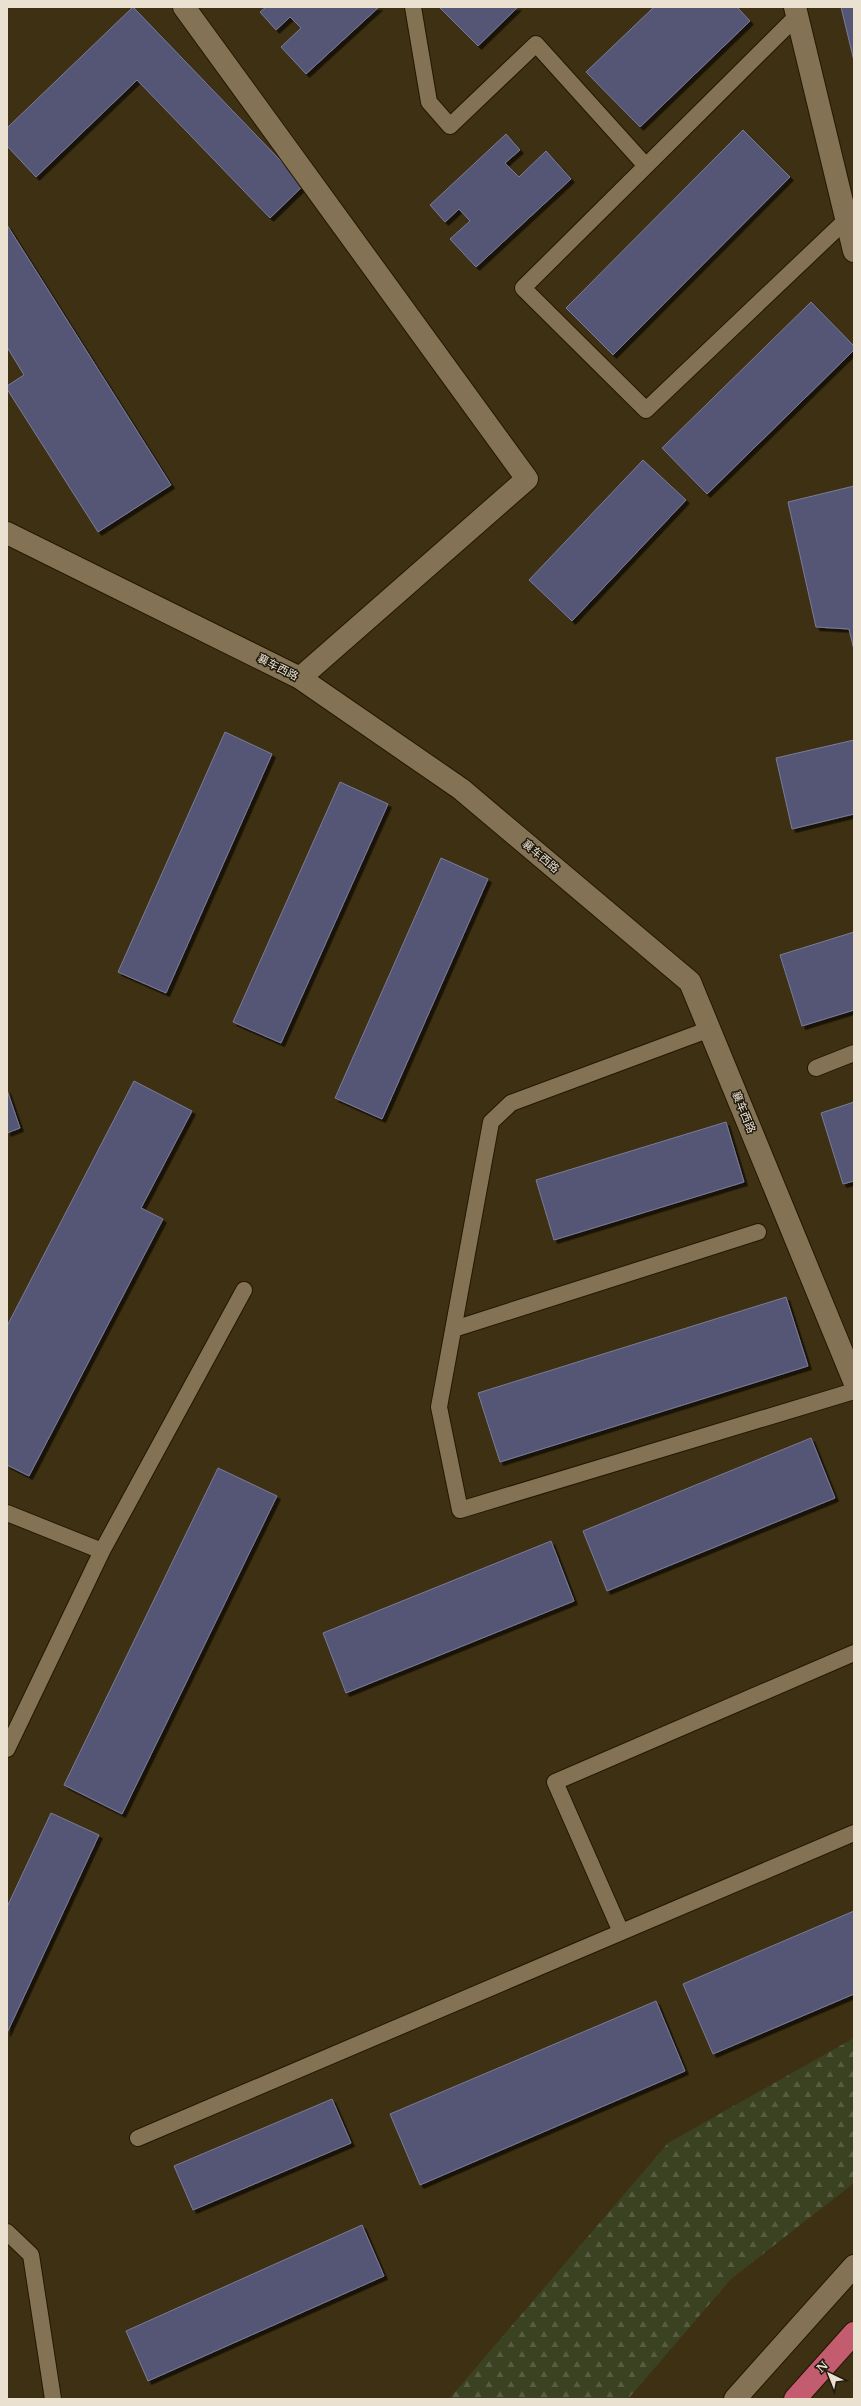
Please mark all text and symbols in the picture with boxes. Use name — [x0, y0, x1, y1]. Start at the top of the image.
street label: 襄车西路 — [255, 651, 301, 683]
street label: 襄车西路 — [520, 836, 562, 876]
street label: 襄车西路 — [729, 1089, 759, 1135]
north arrow — [809, 2354, 849, 2394]
text: N — [814, 2358, 831, 2375]

